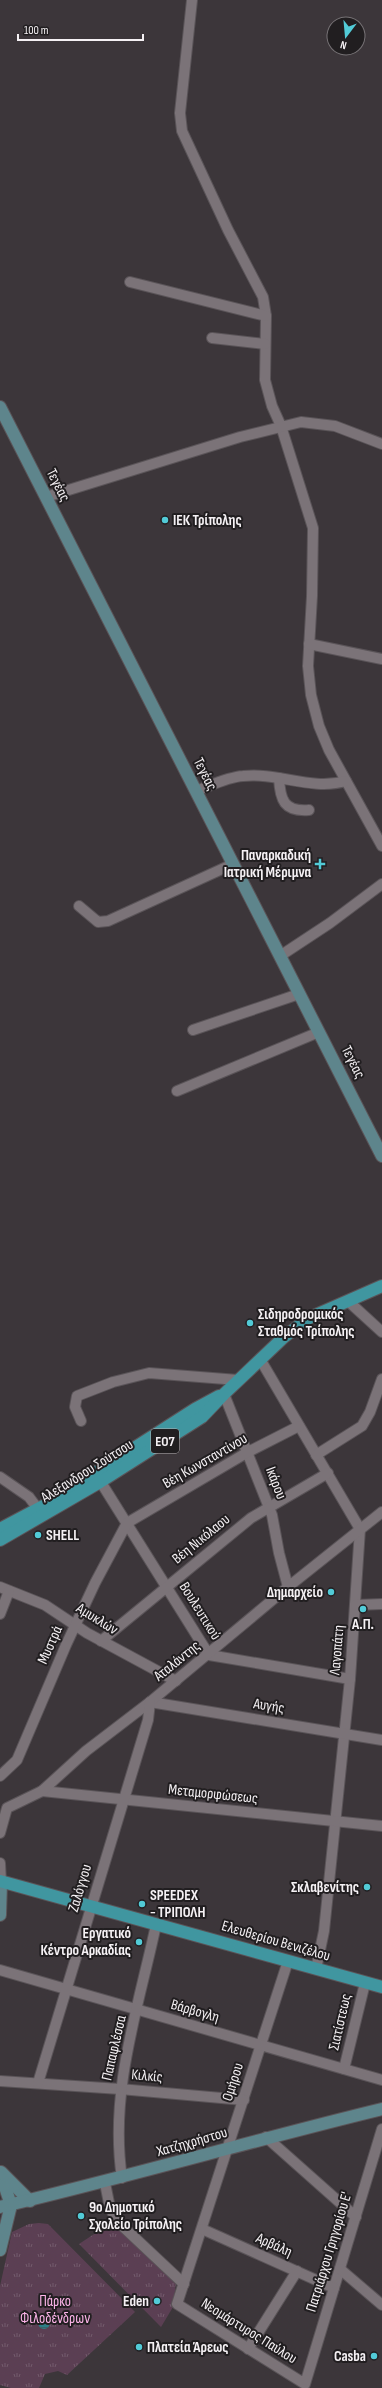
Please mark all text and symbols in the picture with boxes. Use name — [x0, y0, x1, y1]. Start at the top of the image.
scale bar — [18, 16, 143, 42]
north arrow — [326, 16, 366, 56]
text: 100 m — [24, 23, 49, 38]
text: N — [339, 38, 348, 52]
street label: Τεγέας — [42, 465, 74, 505]
place label: ΙΕΚ Τρίπολης — [173, 511, 242, 530]
marker: ΙΕΚ Τρίπολης — [160, 515, 170, 525]
street label: Τεγέας — [189, 754, 221, 794]
place label: Παναρκαδική Ιατρική Μέριμνα — [224, 846, 311, 882]
marker: Παναρκαδική Ιατρική Μέριμνα — [314, 858, 326, 870]
street label: Τεγέας — [337, 1042, 369, 1082]
place label: Σιδηροδρομικός Σταθμός Τρίπολης — [258, 1305, 355, 1341]
marker: Σιδηροδρομικός Σταθμός Τρίπολης — [245, 1318, 255, 1328]
road number: ΕΟ7 — [151, 1429, 179, 1453]
street label: Βέη Κωνσταντίνου — [159, 1429, 251, 1493]
street label: Αλεξανδρου Σούτσου — [36, 1435, 137, 1508]
street label: Ικάρου — [261, 1464, 291, 1502]
street label: Βέη Νικόλαου — [168, 1510, 234, 1568]
place label: SHELL — [46, 1526, 79, 1545]
marker: SHELL — [33, 1530, 43, 1540]
street label: Βουλευτικού — [175, 1579, 225, 1643]
place label: Δημαρχείο — [267, 1583, 323, 1602]
marker: Δημαρχείο — [326, 1587, 336, 1597]
street label: Αμυκλών — [72, 1598, 122, 1639]
marker: Α.Π. — [358, 1604, 368, 1614]
place label: Α.Π. — [351, 1615, 374, 1634]
street label: Μυστρά — [33, 1622, 67, 1667]
street label: Λαγοπάτη — [325, 1624, 349, 1677]
street label: Αταλάντης — [149, 1636, 204, 1686]
street label: Αυγής — [251, 1694, 286, 1718]
street label: Μεταμορφώσεως — [167, 1780, 259, 1808]
street label: Ζαλόγγου — [64, 1862, 96, 1914]
place label: Σκλαβενίτης — [291, 1878, 359, 1897]
marker: Σκλαβενίτης — [362, 1882, 372, 1892]
place label: SPEEDEX - ΤΡΙΠΟΛΗ — [150, 1886, 205, 1922]
marker: SPEEDEX - ΤΡΙΠΟΛΗ — [137, 1899, 147, 1909]
street label: Ελευθερίου Βενιζέλου — [219, 1916, 333, 1966]
place label: Εργατικό Κέντρο Αρκαδίας — [40, 1924, 131, 1960]
marker: Εργατικό Κέντρο Αρκαδίας — [134, 1937, 144, 1947]
street label: Σιατίστεως — [324, 1992, 356, 2052]
street label: Βάρβογλη — [169, 1995, 221, 2027]
street label: Παπαφλέσσα — [97, 2013, 131, 2082]
street label: Ομήρου — [218, 2060, 248, 2104]
street label: Κιλκίς — [131, 2065, 164, 2087]
street label: Χατζηχρήστου — [153, 2123, 230, 2161]
street label: Πατριάρχου Γρηγορίου Ε' — [302, 2190, 356, 2314]
place label: 9ο Δημοτικό Σχολείο Τρίπολης — [89, 2198, 182, 2234]
marker: 9ο Δημοτικό Σχολείο Τρίπολης — [76, 2211, 86, 2221]
street label: Αρβάλη — [252, 2228, 295, 2261]
park label: Πάρκο Φιλοδένδρων — [20, 2292, 90, 2328]
place label: Eden — [123, 2292, 149, 2311]
street label: Νεομάρτυρος Παύλου — [197, 2294, 301, 2368]
marker: Eden — [152, 2296, 162, 2306]
place label: Πλατεία Άρεως — [147, 2338, 229, 2357]
marker: Πλατεία Άρεως — [134, 2342, 144, 2352]
place label: Casba — [334, 2347, 366, 2366]
marker: Casba — [369, 2351, 379, 2361]

